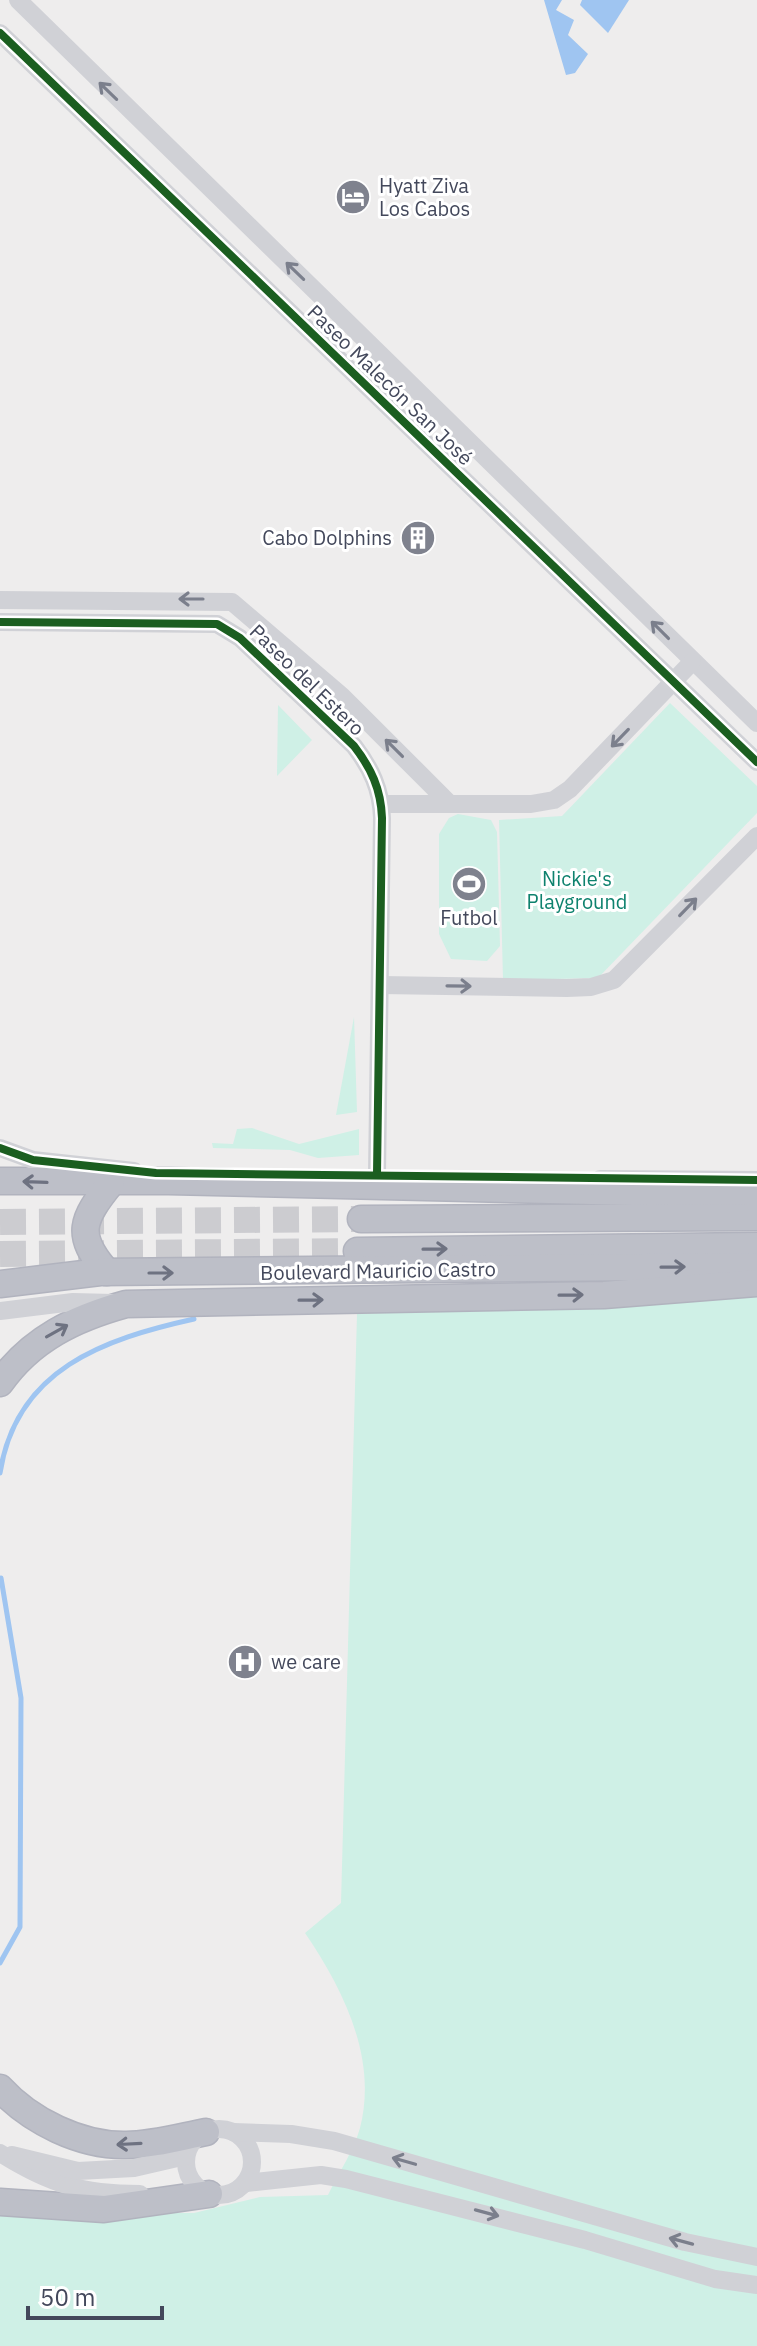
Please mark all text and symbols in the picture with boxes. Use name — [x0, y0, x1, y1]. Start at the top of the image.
one-way arrow — [98, 81, 118, 100]
place label: Hyatt Ziva Los Cabos — [379, 172, 470, 222]
hotel icon: Hyatt Ziva Los Cabos — [334, 178, 372, 216]
one-way arrow — [285, 262, 305, 281]
street label: Paseo Malecón San José — [302, 298, 479, 471]
building icon: Cabo Dolphins — [399, 519, 437, 557]
place label: Cabo Dolphins — [262, 524, 392, 551]
one-way arrow — [178, 591, 205, 607]
street label: Paseo del Estero — [244, 618, 371, 741]
one-way arrow — [651, 621, 670, 640]
one-way arrow — [611, 728, 630, 747]
one-way arrow — [384, 739, 404, 758]
sports icon: Futbol — [450, 865, 488, 903]
park label: Nickie's Playground — [527, 865, 627, 915]
one-way arrow — [678, 898, 697, 917]
place label: Futbol — [440, 904, 498, 931]
one-way arrow — [445, 978, 472, 994]
one-way arrow — [22, 1175, 49, 1190]
one-way arrow — [421, 1242, 448, 1257]
street label: Boulevard Mauricio Castro — [260, 1255, 496, 1286]
one-way arrow — [659, 1259, 686, 1275]
one-way arrow — [147, 1265, 174, 1281]
one-way arrow — [557, 1288, 584, 1303]
one-way arrow — [297, 1293, 324, 1308]
one-way arrow — [44, 1323, 68, 1338]
hospital icon: we care — [226, 1643, 264, 1681]
place label: we care — [271, 1648, 341, 1675]
one-way arrow — [116, 2137, 143, 2152]
one-way arrow — [392, 2153, 417, 2168]
one-way arrow — [473, 2207, 499, 2222]
one-way arrow — [668, 2232, 694, 2247]
scale bar — [28, 2270, 162, 2320]
text: 50 m — [40, 2281, 95, 2313]

